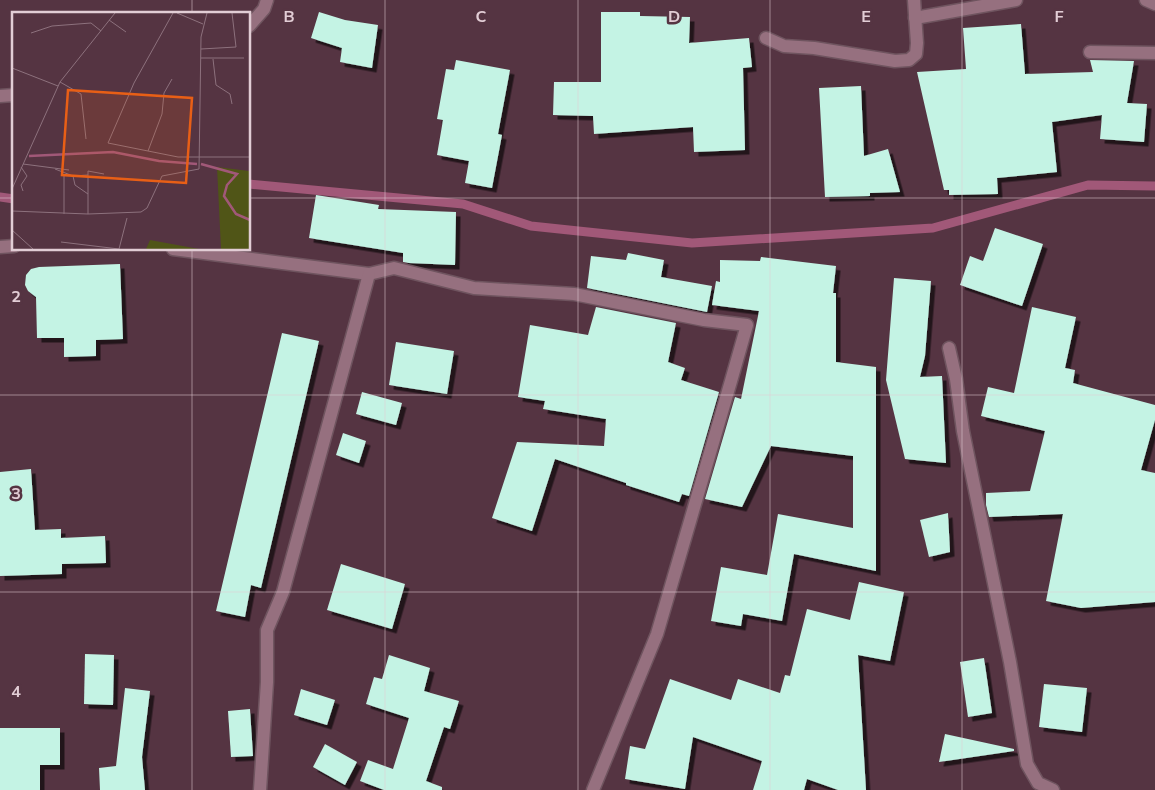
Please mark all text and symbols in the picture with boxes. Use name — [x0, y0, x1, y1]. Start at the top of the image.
text: B — [283, 6, 295, 26]
text: C — [476, 6, 487, 26]
text: D — [668, 6, 680, 26]
text: E — [861, 6, 871, 26]
text: F — [1054, 6, 1064, 26]
inset map — [12, 12, 250, 250]
text: 2 — [11, 286, 21, 306]
text: 3 — [11, 483, 21, 503]
text: 4 — [11, 681, 21, 701]

